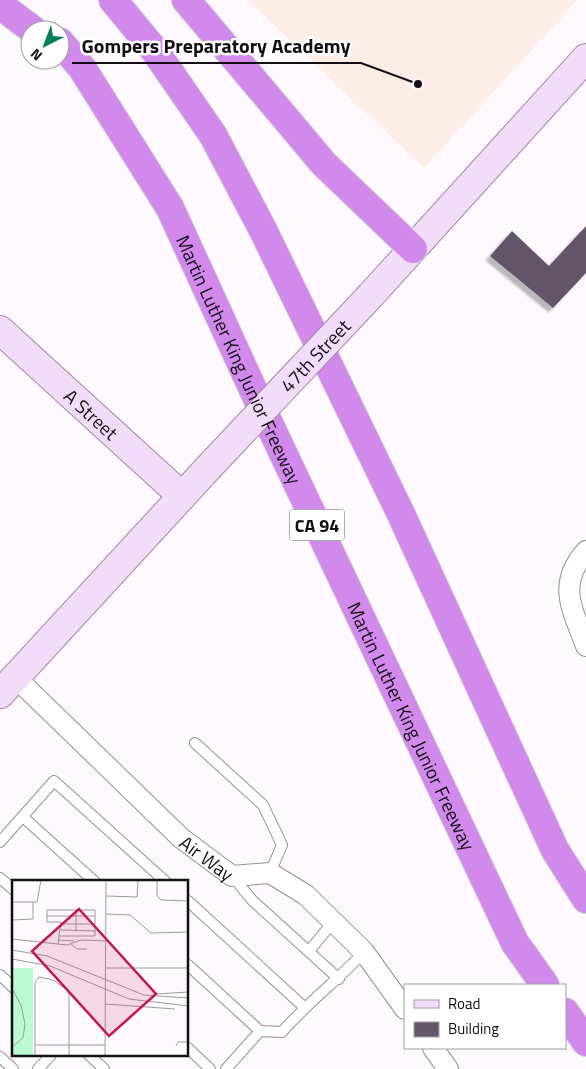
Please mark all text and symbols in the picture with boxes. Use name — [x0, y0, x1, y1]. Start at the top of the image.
north arrow — [20, 20, 70, 70]
callout: Gompers Preparatory Academy — [72, 28, 361, 63]
text: Gompers Preparatory Academy — [82, 30, 350, 61]
text: N — [25, 44, 47, 66]
street label: Martin Luther King Junior Freeway — [170, 230, 310, 489]
street label: 47th Street — [273, 311, 357, 398]
street label: A Street — [58, 381, 125, 446]
road number: CA 94 — [290, 510, 344, 540]
street label: Martin Luther King Junior Freeway — [341, 597, 483, 855]
street label: Air Way — [174, 828, 241, 888]
inset map — [12, 880, 189, 1056]
legend — [404, 984, 566, 1049]
text: Road — [448, 992, 480, 1015]
text: Building — [448, 1017, 499, 1040]

